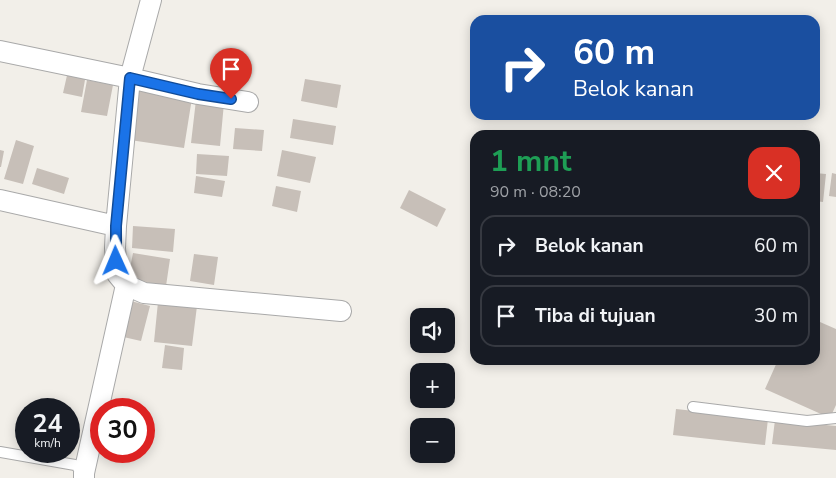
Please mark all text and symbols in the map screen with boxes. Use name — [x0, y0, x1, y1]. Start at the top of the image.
text: 60 m — [573, 29, 655, 76]
icon: right — [490, 35, 555, 100]
pin — [210, 48, 252, 99]
icon: arrive — [217, 55, 245, 83]
text: Belok kanan — [573, 74, 694, 104]
text: 1 mnt — [490, 141, 571, 182]
button: close — [748, 147, 800, 199]
text: 90 m · 08:20 — [490, 181, 581, 203]
icon: right — [492, 232, 520, 260]
text: Belok kanan — [535, 233, 644, 259]
text: 60 m — [754, 233, 798, 259]
position arrow — [89, 234, 141, 286]
icon: arrive — [492, 302, 520, 330]
text: Tiba di tujuan — [535, 303, 656, 329]
text: 30 m — [754, 303, 798, 329]
map controls — [410, 308, 455, 463]
button: sound — [410, 308, 455, 353]
button: + — [410, 363, 455, 408]
speed limit sign: 30 — [90, 398, 155, 463]
text: 24 — [32, 407, 63, 441]
button: − — [410, 418, 455, 463]
text: km/h — [34, 435, 61, 451]

